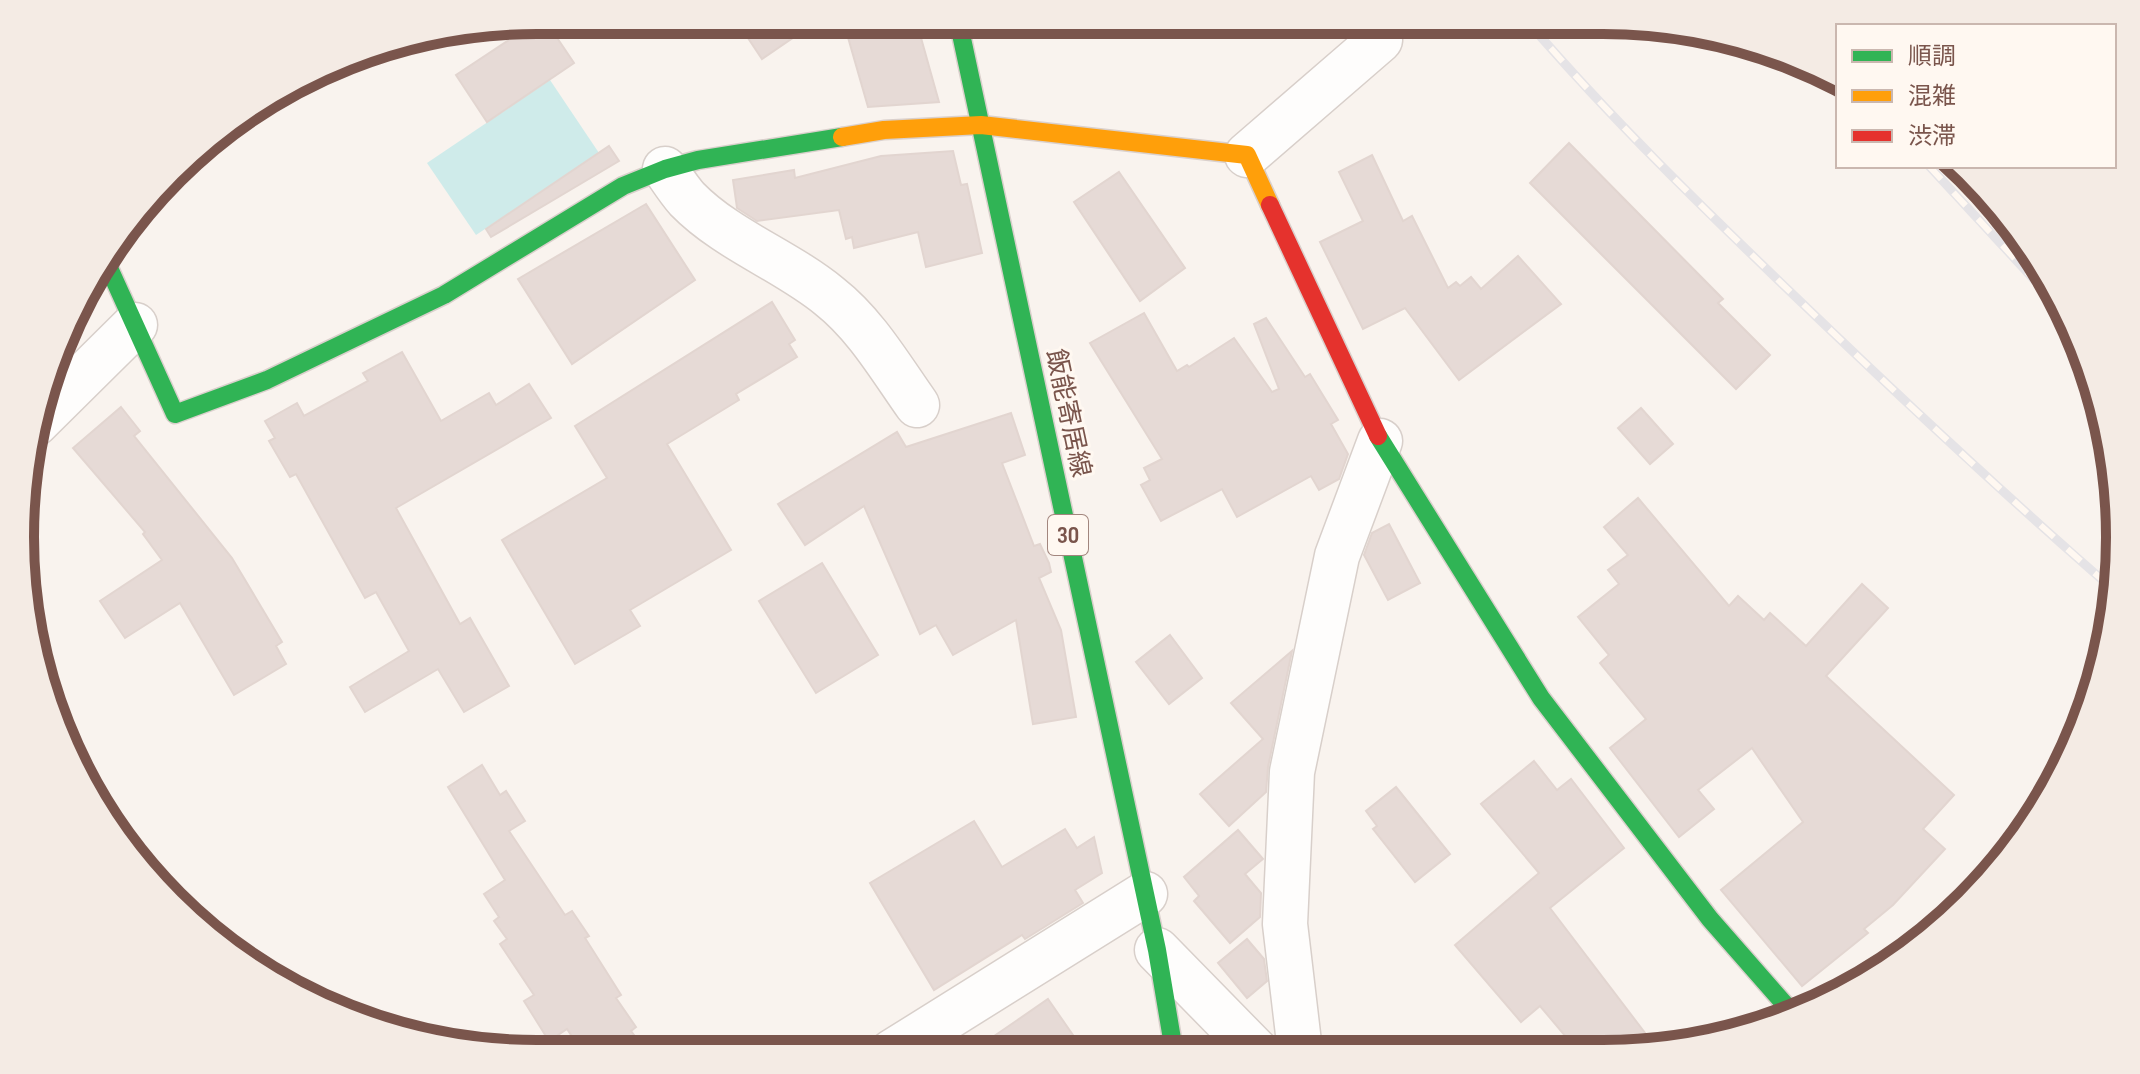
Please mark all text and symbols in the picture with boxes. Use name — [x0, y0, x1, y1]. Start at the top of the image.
legend — [1836, 24, 2116, 168]
text: 順調 — [1908, 42, 1956, 71]
text: 混雑 — [1908, 82, 1956, 111]
text: 渋滞 — [1908, 122, 1956, 151]
street label: 飯能寄居線 — [1039, 347, 1096, 480]
road number: 30 — [1048, 515, 1088, 555]

